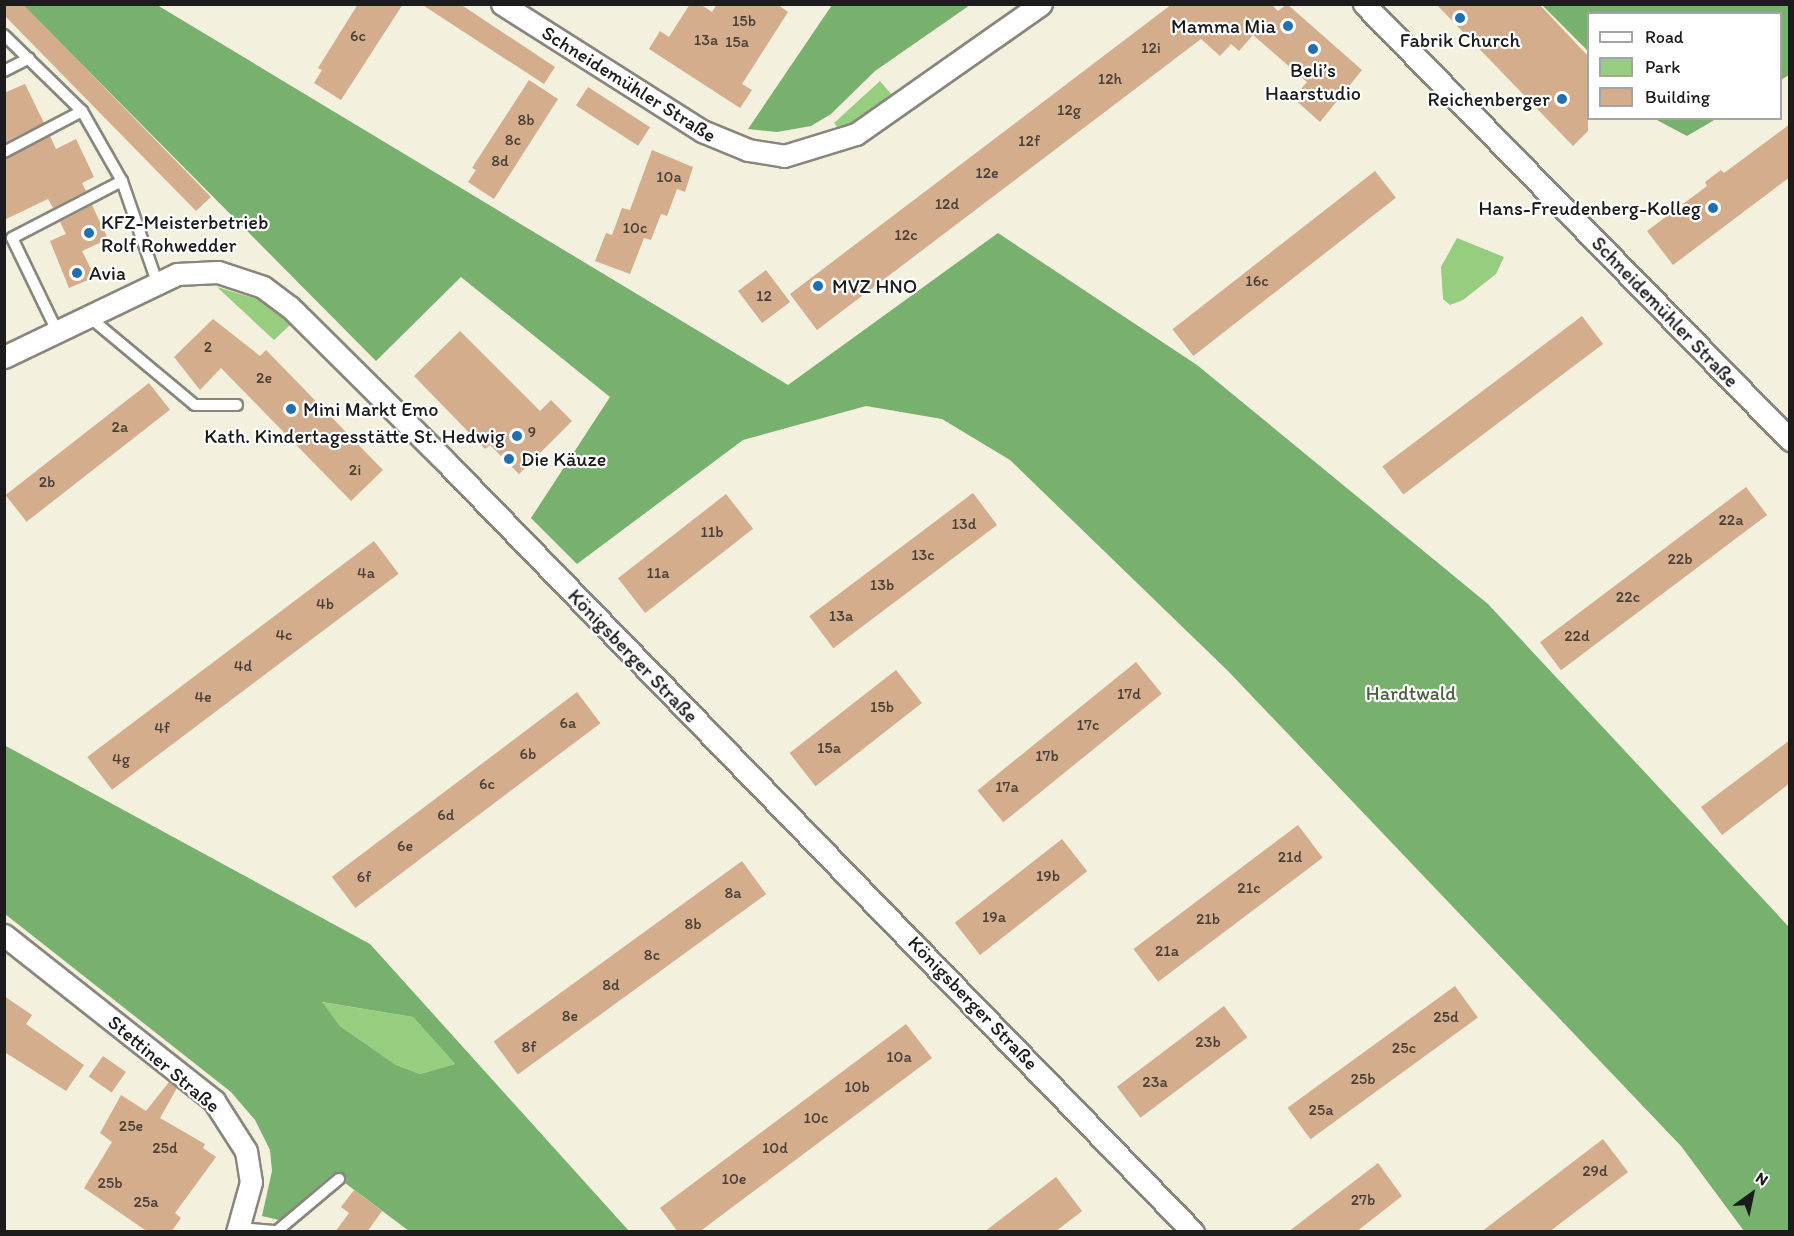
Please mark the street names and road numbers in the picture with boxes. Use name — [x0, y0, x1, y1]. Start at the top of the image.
street label: Schneidemühler Straße — [537, 21, 721, 147]
street label: Schneidemühler Straße — [1587, 231, 1743, 393]
street label: Königsberger Straße — [563, 584, 703, 728]
street label: Königsberger Straße — [903, 931, 1043, 1075]
street label: Stettiner Straße — [103, 1010, 225, 1118]

